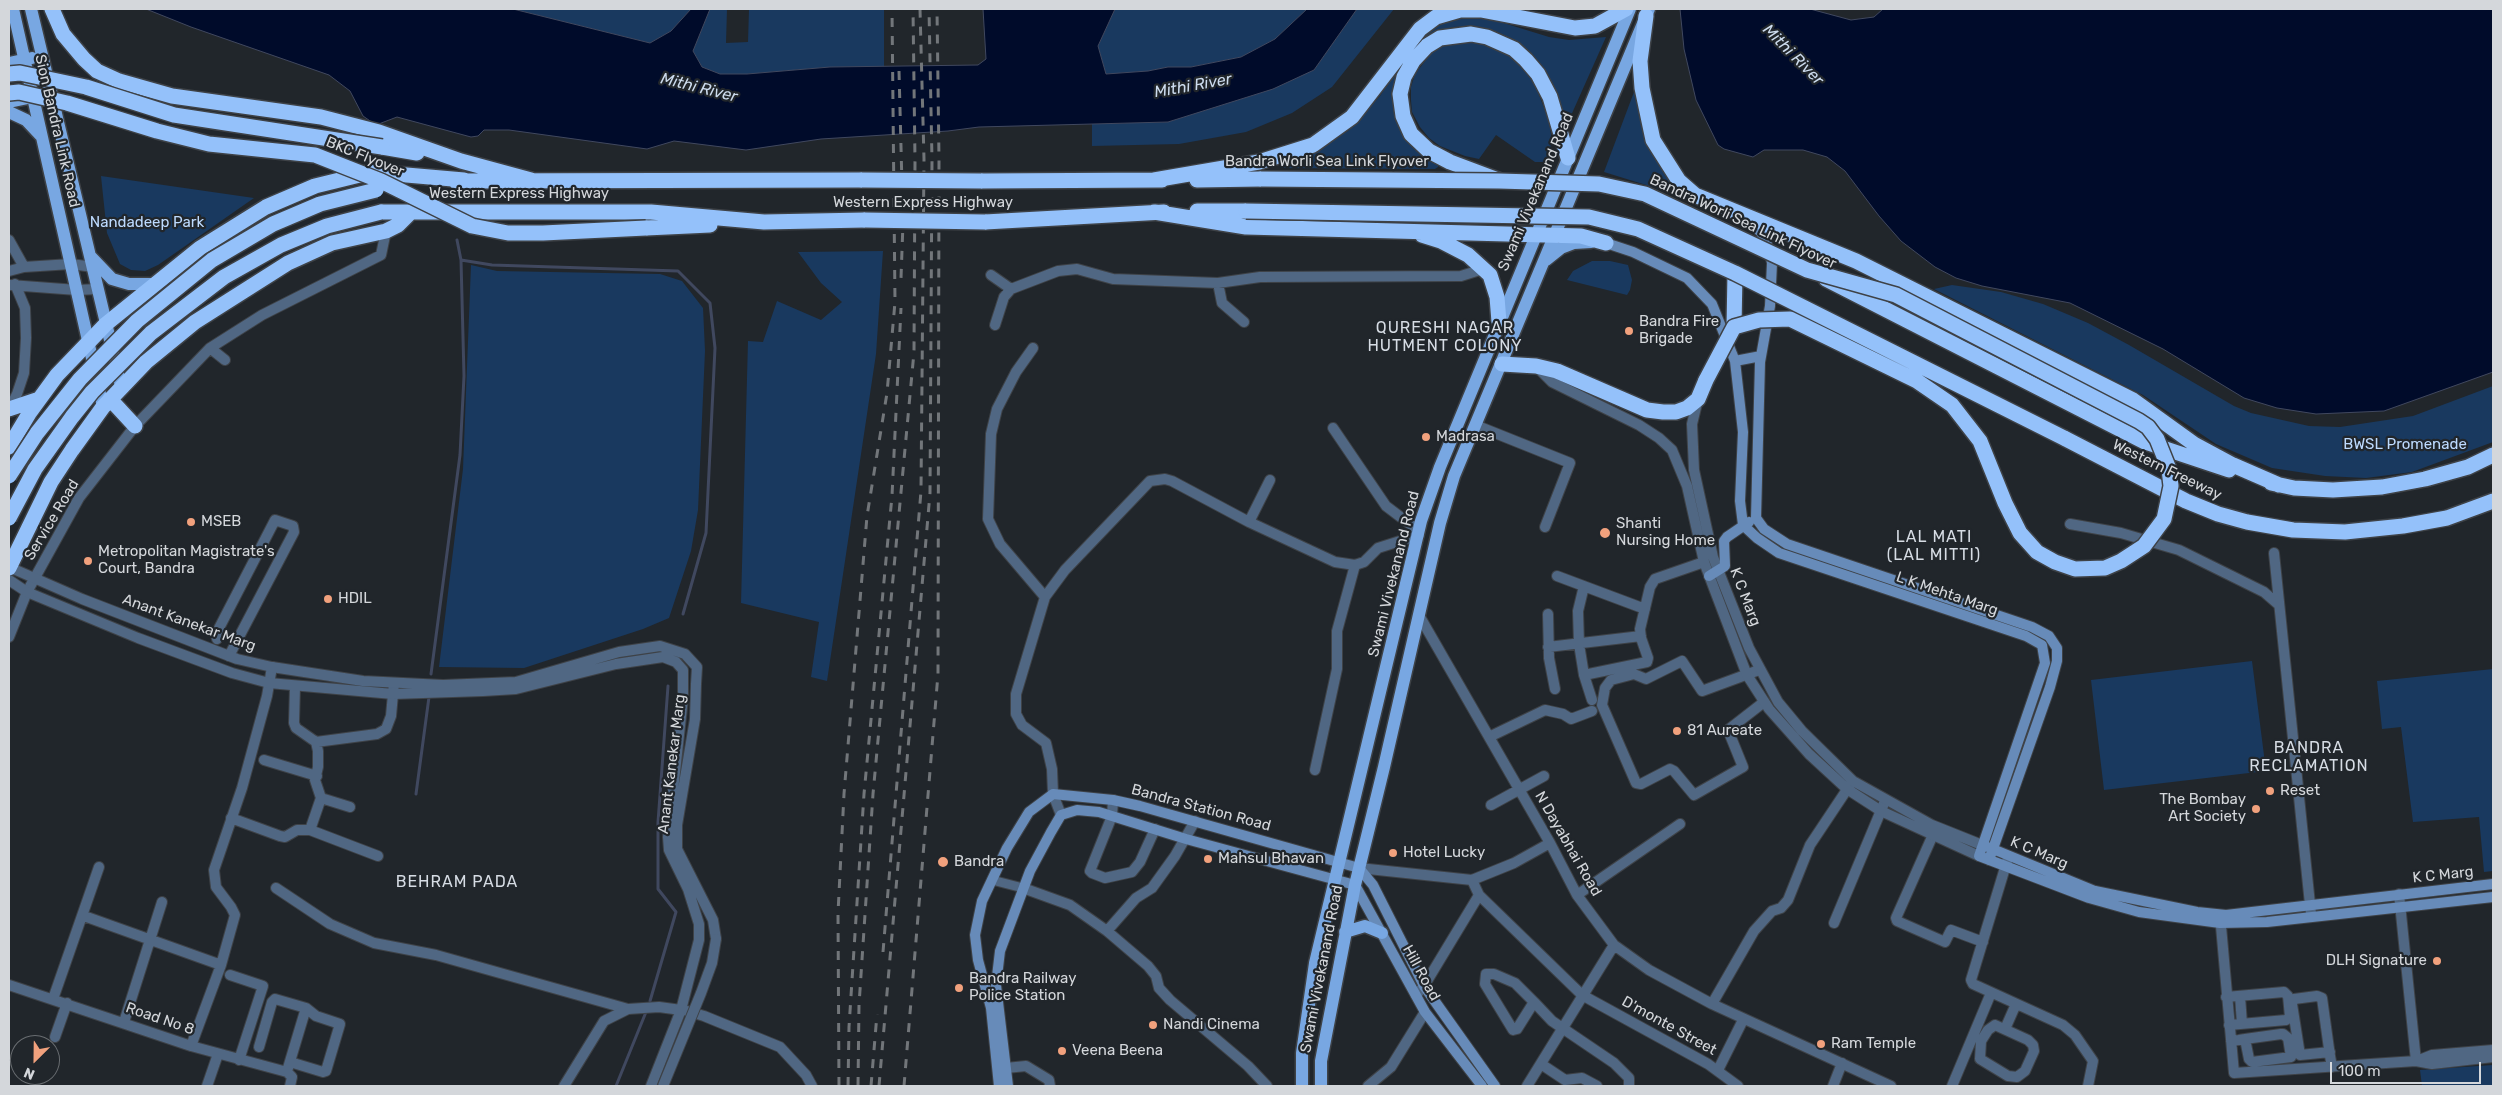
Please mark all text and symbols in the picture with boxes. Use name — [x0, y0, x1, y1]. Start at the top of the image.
water label: Mithi River — [1759, 21, 1827, 89]
street label: Sion Bandra Link Road — [31, 53, 83, 209]
water label: Mithi River — [659, 69, 739, 107]
water label: Mithi River — [1153, 70, 1233, 102]
street label: Swami Vivekanand Road — [1494, 110, 1578, 274]
street label: BKC Flyover — [323, 133, 407, 181]
street label: Bandra Worli Sea Link Flyover — [1225, 153, 1429, 171]
street label: Bandra Worli Sea Link Flyover — [1647, 171, 1839, 273]
street label: Western Express Highway — [429, 185, 609, 203]
street label: Western Express Highway — [833, 194, 1013, 212]
park label: Nandadeep Park — [90, 214, 204, 232]
place label: Bandra Fire Brigade — [1639, 313, 1719, 348]
district label: QURESHI NAGAR HUTMENT COLONY — [1366, 318, 1524, 356]
marker: Bandra Fire Brigade — [1623, 325, 1635, 337]
place label: Madrasa — [1436, 428, 1495, 446]
marker: Madrasa — [1420, 431, 1432, 443]
street label: Western Freeway — [2109, 436, 2225, 504]
park label: BWSL Promenade — [2343, 436, 2467, 454]
street label: Service Road — [21, 476, 83, 564]
street label: Swami Vivekanand Road — [1365, 489, 1423, 659]
place label: MSEB — [201, 513, 241, 531]
place label: Shanti Nursing Home — [1616, 515, 1715, 550]
marker: MSEB — [185, 516, 197, 528]
marker: Shanti Nursing Home — [1598, 526, 1612, 540]
district label: LAL MATI (LAL MITTI) — [1885, 527, 1983, 565]
place label: Metropolitan Magistrate's Court, Bandra — [98, 543, 275, 578]
marker: Metropolitan Magistrate's Court, Bandra — [82, 555, 94, 567]
street label: K C Marg — [1726, 565, 1764, 629]
street label: L K Mehta Marg — [1894, 568, 2000, 620]
place label: HDIL — [338, 590, 372, 608]
street label: Anant Kanekar Marg — [120, 591, 258, 655]
marker: HDIL — [322, 593, 334, 605]
street label: Anant Kanekar Marg — [655, 693, 689, 835]
place label: 81 Aureate — [1687, 722, 1762, 740]
marker: 81 Aureate — [1671, 725, 1683, 737]
district label: BANDRA RECLAMATION — [2248, 738, 2370, 776]
street label: Bandra Station Road — [1129, 781, 1273, 835]
place label: Reset — [2280, 782, 2320, 800]
marker: Reset — [2264, 785, 2276, 797]
street label: N Dayabhai Road — [1531, 788, 1605, 900]
place label: The Bombay Art Society — [2159, 791, 2246, 826]
marker: The Bombay Art Society — [2250, 803, 2262, 815]
street label: K C Marg — [2007, 833, 2071, 873]
place label: Hotel Lucky — [1403, 844, 1485, 862]
marker: Hotel Lucky — [1387, 847, 1399, 859]
place label: Mahsul Bhavan — [1218, 850, 1324, 868]
place label: Bandra — [954, 853, 1004, 871]
marker: Mahsul Bhavan — [1202, 853, 1214, 865]
marker: Bandra — [936, 855, 950, 869]
street label: K C Marg — [2412, 863, 2474, 887]
district label: BEHRAM PADA — [394, 872, 520, 892]
street label: Swami Vivekanand Road — [1297, 884, 1347, 1054]
street label: Hill Road — [1398, 942, 1444, 1004]
place label: DLH Signature — [2326, 952, 2427, 970]
marker: DLH Signature — [2431, 955, 2443, 967]
place label: Bandra Railway Police Station — [969, 970, 1076, 1005]
marker: Bandra Railway Police Station — [953, 982, 965, 994]
street label: D'monte Street — [1618, 992, 1720, 1060]
street label: Road No 8 — [123, 999, 197, 1039]
place label: Nandi Cinema — [1163, 1016, 1260, 1034]
marker: Nandi Cinema — [1147, 1019, 1159, 1031]
north arrow — [10, 1035, 60, 1085]
place label: Ram Temple — [1831, 1035, 1916, 1053]
marker: Ram Temple — [1815, 1038, 1827, 1050]
place label: Veena Beena — [1072, 1042, 1163, 1060]
marker: Veena Beena — [1056, 1045, 1068, 1057]
scale bar — [2332, 1052, 2483, 1084]
text: 100 m — [2338, 1062, 2380, 1080]
text: N — [21, 1064, 37, 1083]

